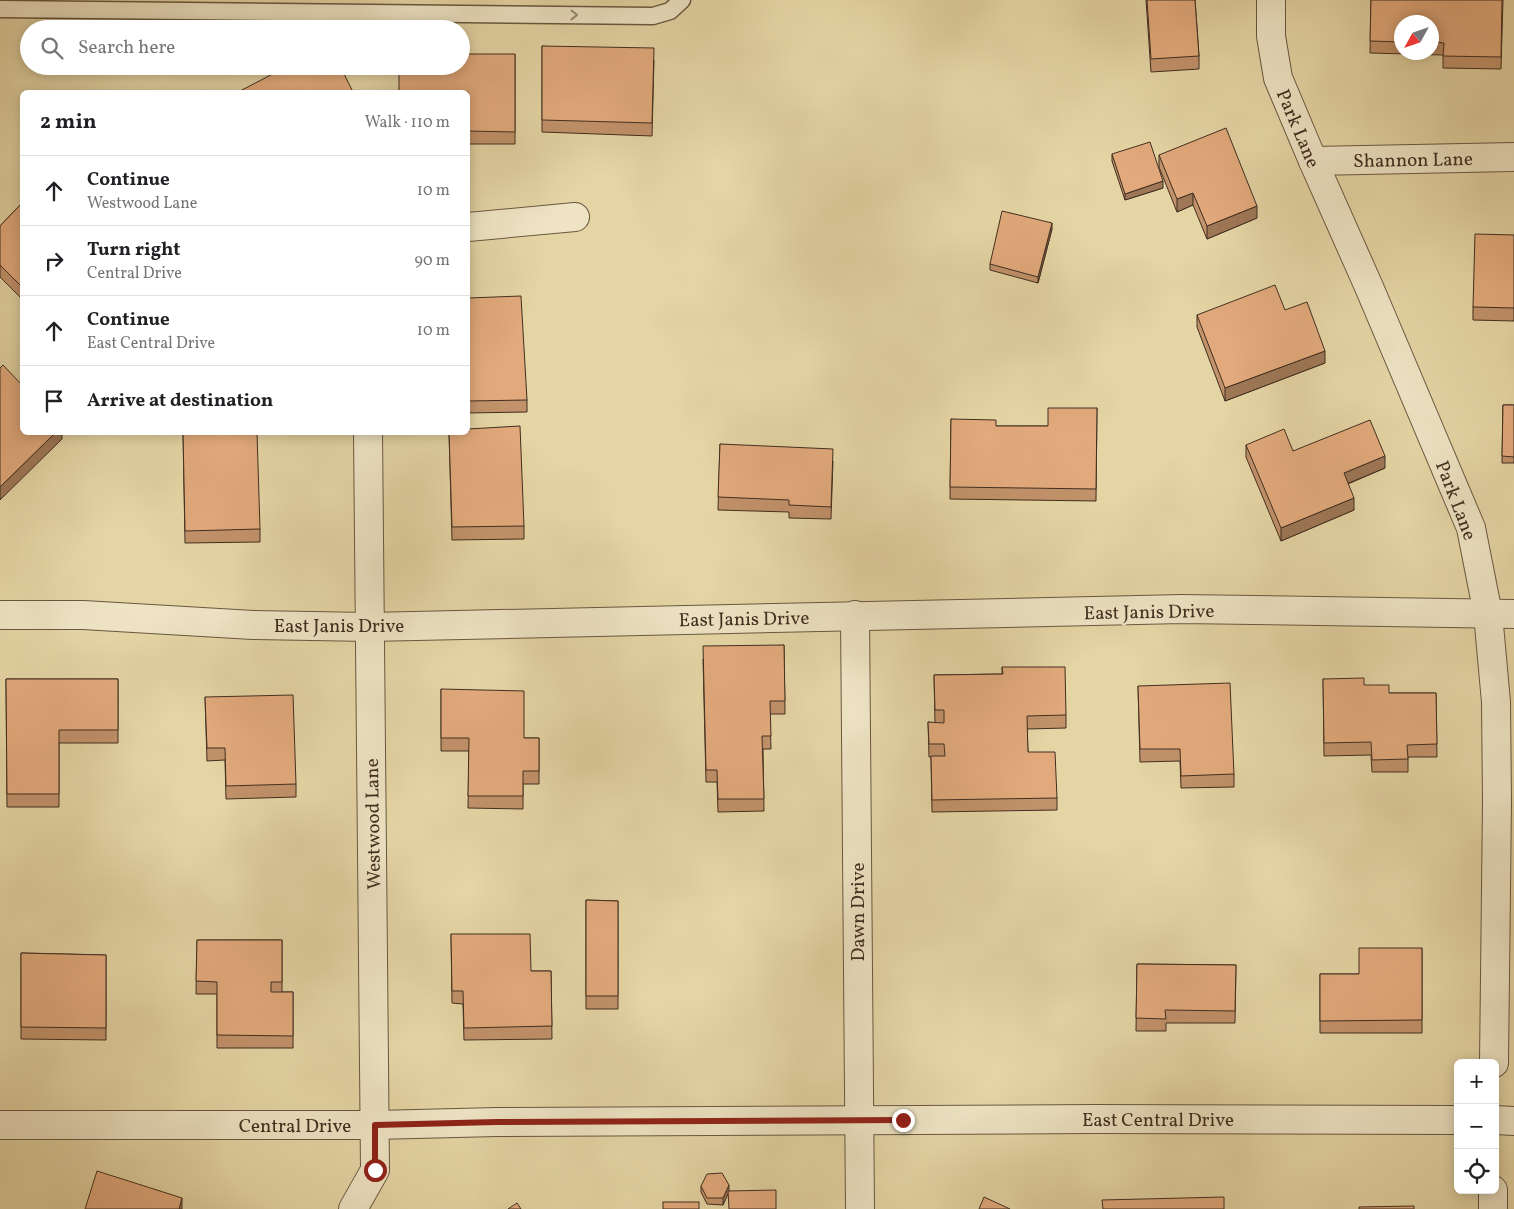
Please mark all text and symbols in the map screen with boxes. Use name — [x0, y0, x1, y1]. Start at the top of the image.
one-way arrow — [570, 10, 578, 20]
north arrow — [1394, 15, 1439, 60]
search box — [20, 20, 470, 75]
icon: search — [38, 34, 66, 62]
text: Search here — [78, 35, 175, 61]
street label: Park Lane — [1269, 85, 1325, 172]
text: 2 min — [40, 108, 97, 137]
text: Walk · 110 m — [365, 112, 450, 134]
street label: Shannon Lane — [1353, 147, 1473, 175]
text: Continue — [87, 167, 170, 193]
icon: ahead — [40, 177, 68, 205]
text: 10 m — [417, 180, 450, 202]
text: Westwood Lane — [87, 193, 197, 215]
text: Turn right — [87, 237, 180, 263]
icon: right — [40, 247, 68, 275]
text: 90 m — [414, 250, 450, 272]
text: Central Drive — [87, 263, 182, 285]
text: Continue — [87, 307, 170, 333]
icon: ahead — [40, 317, 68, 345]
text: 10 m — [417, 320, 450, 342]
text: East Central Drive — [87, 333, 215, 355]
icon: arrive — [40, 387, 68, 415]
text: Arrive at destination — [87, 388, 273, 414]
street label: Park Lane — [1428, 457, 1482, 544]
street label: East Janis Drive — [1084, 599, 1215, 627]
street label: East Janis Drive — [679, 606, 810, 634]
street label: East Janis Drive — [274, 614, 404, 640]
street label: Westwood Lane — [360, 758, 388, 890]
street label: Dawn Drive — [846, 862, 872, 962]
map controls — [1454, 1059, 1499, 1194]
button: + — [1454, 1059, 1499, 1104]
button: − — [1454, 1104, 1499, 1149]
street label: East Central Drive — [1082, 1108, 1234, 1134]
route end — [892, 1109, 915, 1132]
street label: Central Drive — [239, 1114, 351, 1140]
button: locate — [1454, 1149, 1499, 1194]
route start — [364, 1159, 387, 1182]

